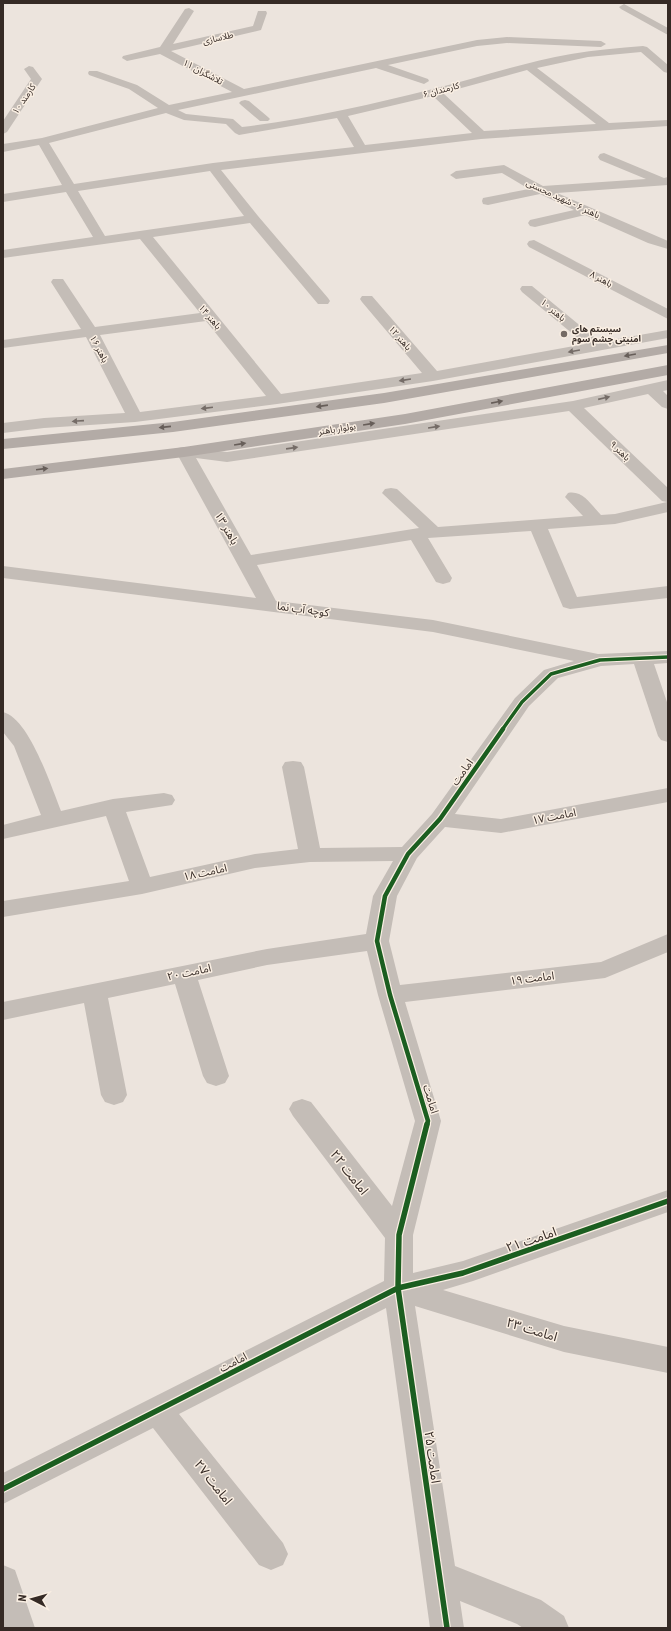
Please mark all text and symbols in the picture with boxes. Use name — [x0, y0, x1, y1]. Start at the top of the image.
street label: طلاسازی — [202, 30, 235, 47]
street label: تلاشگران ۱۱ — [181, 57, 225, 88]
street label: کارمندان ۶ — [422, 80, 461, 101]
street label: کارمند ۱۰ — [10, 82, 39, 117]
street label: باهنر ۶ - شهید محسنی — [524, 178, 601, 221]
street label: باهنر ۸ — [588, 269, 614, 290]
street label: باهنر ۱۰ — [538, 297, 567, 324]
street label: باهنر ۱۴ — [196, 303, 223, 332]
street label: باهنر ۱۲ — [386, 324, 413, 353]
place label: سیستم های امنیتی چشم سوم — [572, 324, 641, 346]
marker: سیستم های امنیتی چشم سوم — [559, 329, 569, 339]
street label: باهنر ۱۶ — [87, 334, 110, 365]
one-way arrow — [568, 348, 581, 354]
one-way arrow — [623, 353, 636, 359]
one-way arrow — [399, 377, 411, 383]
one-way arrow — [598, 395, 610, 401]
one-way arrow — [490, 398, 503, 404]
one-way arrow — [316, 403, 328, 409]
one-way arrow — [201, 405, 213, 411]
one-way arrow — [71, 418, 84, 424]
street label: بولوار باهنر — [317, 421, 357, 438]
one-way arrow — [363, 421, 375, 427]
one-way arrow — [159, 424, 171, 431]
one-way arrow — [428, 424, 440, 430]
street label: باهنر ۹ — [607, 439, 632, 464]
one-way arrow — [234, 441, 246, 447]
one-way arrow — [286, 445, 298, 451]
one-way arrow — [36, 466, 48, 472]
street label: باهنر ۱۳ — [212, 510, 241, 547]
street label: کوچه آب نما — [276, 599, 330, 621]
street label: امامت — [449, 757, 476, 788]
street label: امامت ۱۷ — [531, 806, 577, 827]
street label: امامت ۱۸ — [182, 862, 228, 883]
street label: امامت ۲۰ — [166, 962, 212, 983]
street label: امامت ۱۹ — [509, 969, 555, 988]
street label: امامت — [420, 1083, 441, 1115]
street label: امامت ۲۲ — [328, 1147, 372, 1198]
street label: امامت ۲۱ — [504, 1224, 558, 1255]
street label: امامت ۲۳ — [505, 1315, 559, 1344]
street label: امامت — [217, 1350, 249, 1375]
street label: امامت ۲۵ — [421, 1430, 444, 1484]
street label: امامت ۲۷ — [192, 1457, 236, 1508]
north arrow — [12, 1579, 52, 1619]
text: N — [16, 1594, 29, 1602]

